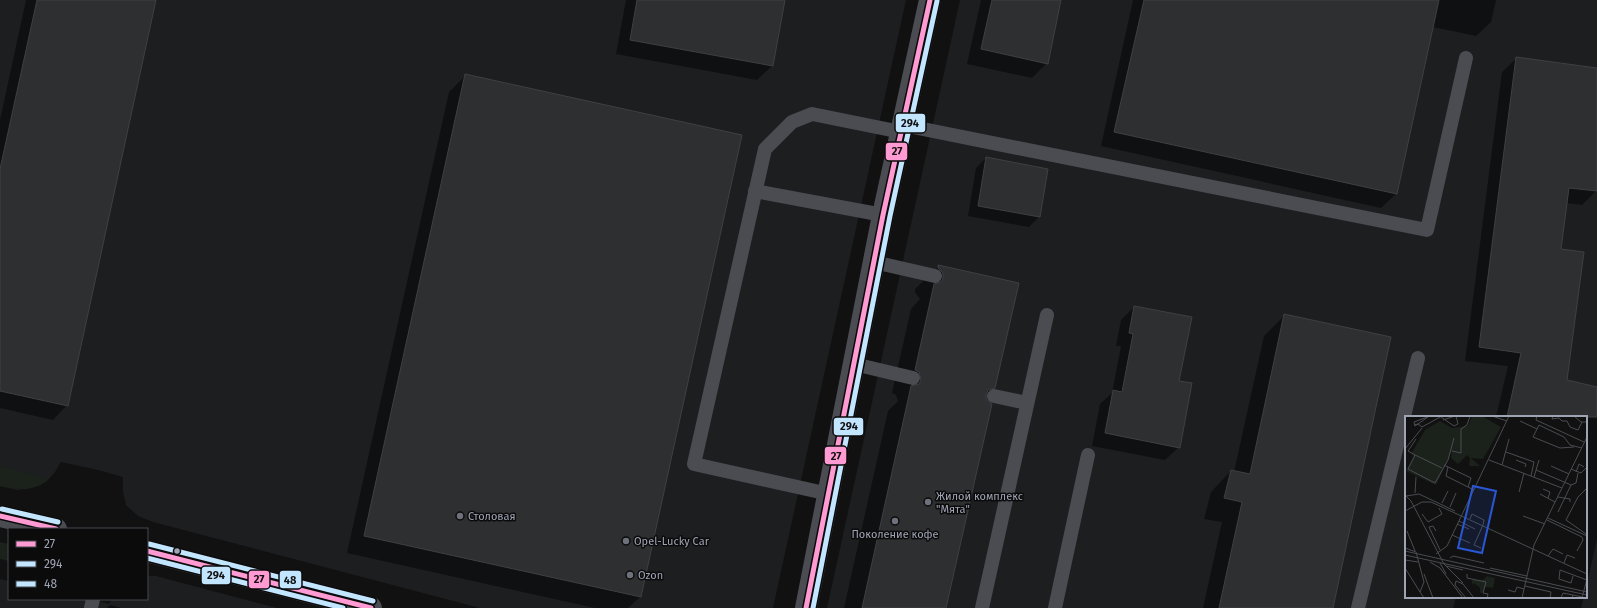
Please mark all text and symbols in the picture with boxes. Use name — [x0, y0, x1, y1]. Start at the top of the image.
line badge: 294 — [895, 113, 926, 133]
text: 294 — [901, 117, 919, 130]
line badge: 27 — [885, 142, 908, 161]
text: 27 — [892, 145, 902, 158]
inset map — [1405, 416, 1587, 598]
line badge: 294 — [833, 417, 864, 436]
text: 294 — [840, 420, 858, 433]
line badge: 27 — [824, 446, 847, 465]
text: 27 — [831, 450, 841, 463]
place label: Жилой комплекс "Мята" — [936, 490, 1023, 516]
marker: Жилой комплекс "Мята" — [923, 497, 933, 507]
place label: Столовая — [468, 510, 516, 523]
marker: Столовая — [455, 511, 465, 521]
marker: Поколение кофе — [890, 516, 900, 526]
legend — [8, 528, 148, 600]
place label: Поколение кофе — [851, 528, 939, 541]
place label: Opel-Lucky Car — [634, 535, 710, 548]
marker: Opel-Lucky Car — [621, 536, 631, 546]
text: 27 — [44, 537, 55, 551]
unlabelled marker — [172, 546, 182, 556]
text: 294 — [44, 557, 63, 571]
line badge: 294 — [201, 566, 231, 585]
text: 294 — [207, 569, 225, 582]
place label: Ozon — [638, 569, 663, 582]
line badge: 27 — [248, 570, 270, 589]
line badge: 48 — [279, 570, 302, 589]
marker: Ozon — [625, 570, 635, 580]
text: 27 — [254, 573, 264, 586]
text: 48 — [284, 574, 297, 587]
text: 48 — [44, 577, 57, 591]

